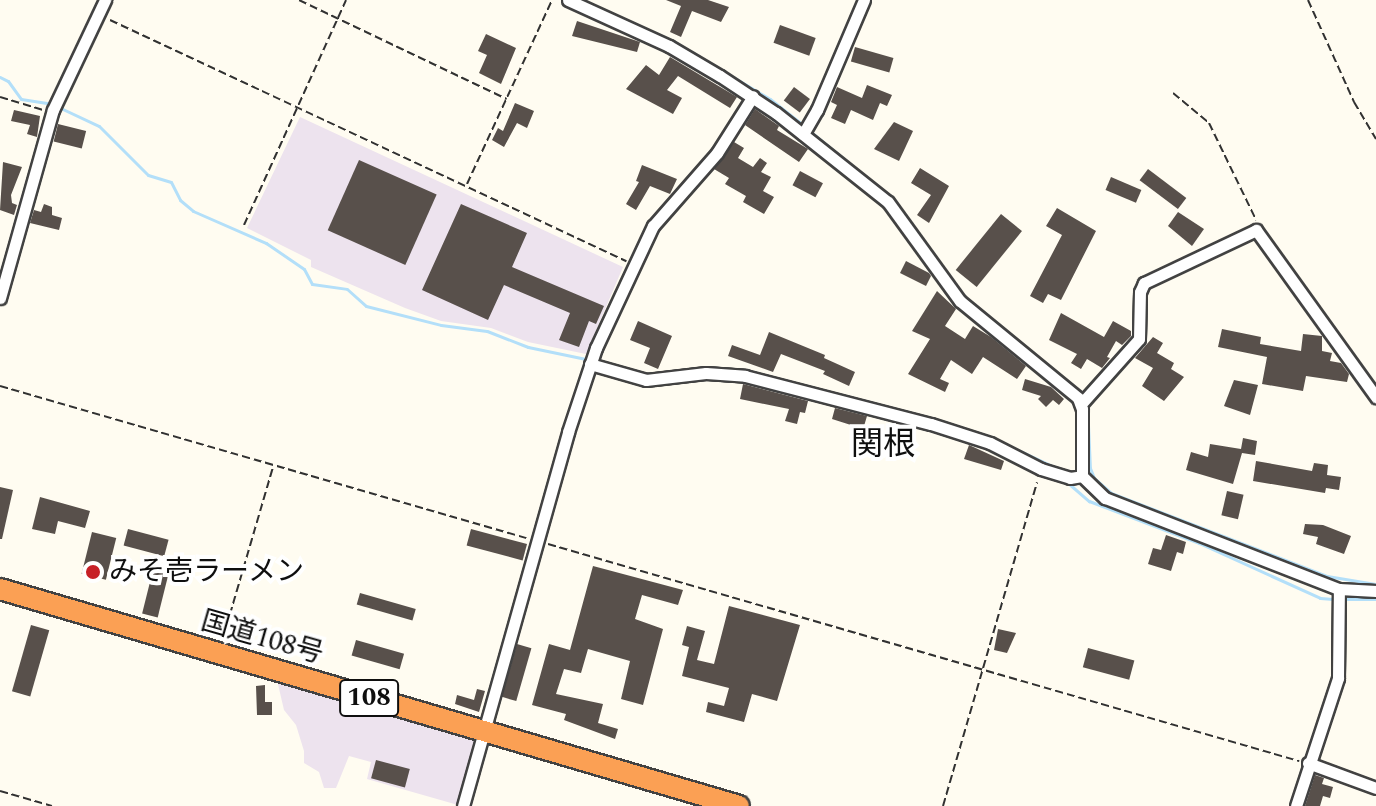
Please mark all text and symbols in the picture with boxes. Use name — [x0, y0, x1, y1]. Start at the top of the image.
district label: 関根 — [851, 426, 915, 464]
place label: みそ壱ラーメン — [109, 555, 305, 589]
marker: みそ壱ラーメン — [84, 563, 102, 581]
street label: 国道108号 — [197, 604, 327, 672]
road number: 108 — [339, 676, 399, 720]

